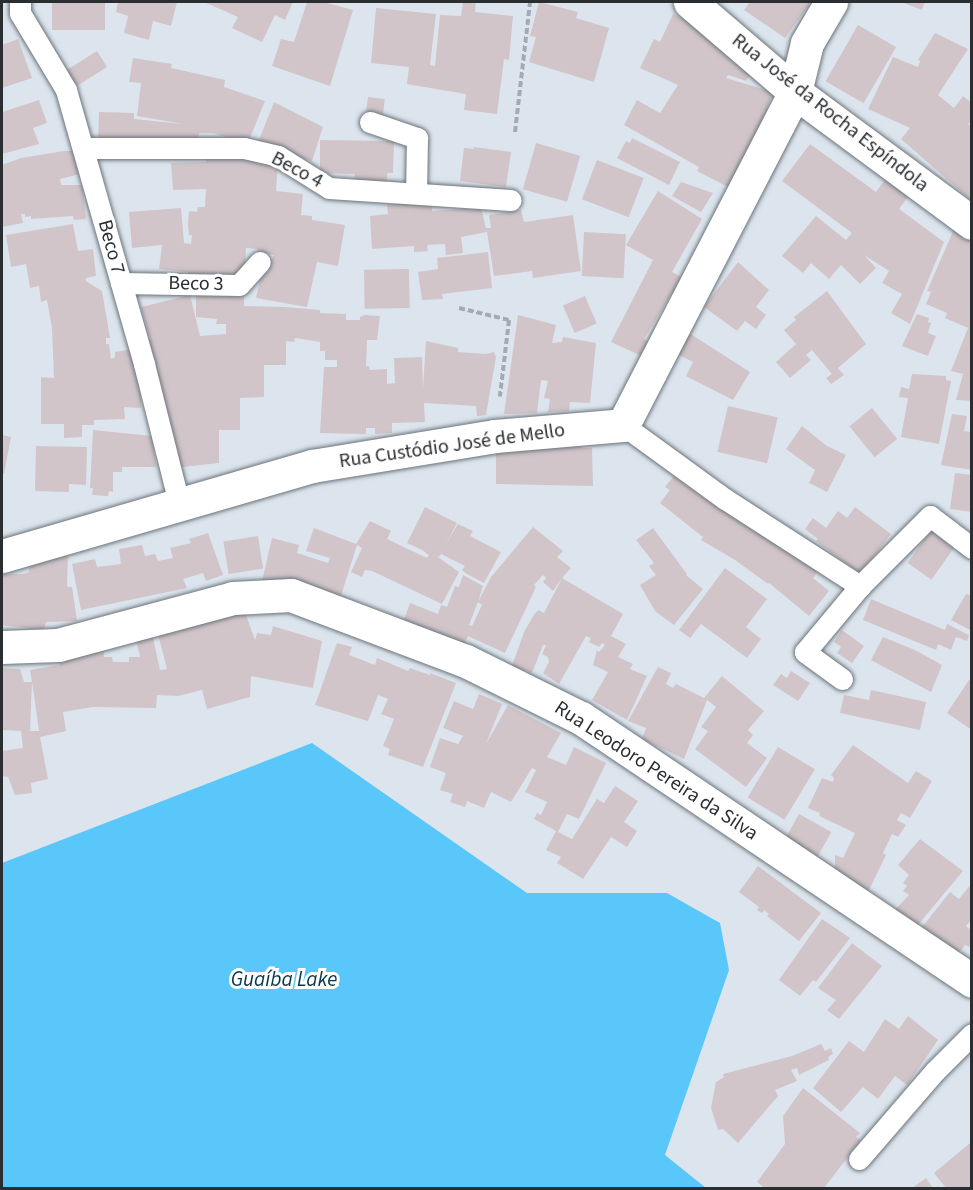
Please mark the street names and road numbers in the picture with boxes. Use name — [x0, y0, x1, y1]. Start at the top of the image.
street label: Rua José da Rocha Espíndola — [727, 29, 933, 197]
street label: Beco 4 — [267, 146, 327, 194]
street label: Beco 7 — [92, 217, 130, 277]
street label: Beco 3 — [168, 272, 224, 296]
street label: Rua Custódio José de Mello — [338, 418, 566, 474]
street label: Rua Leodoro Pereira da Silva — [550, 696, 762, 846]

